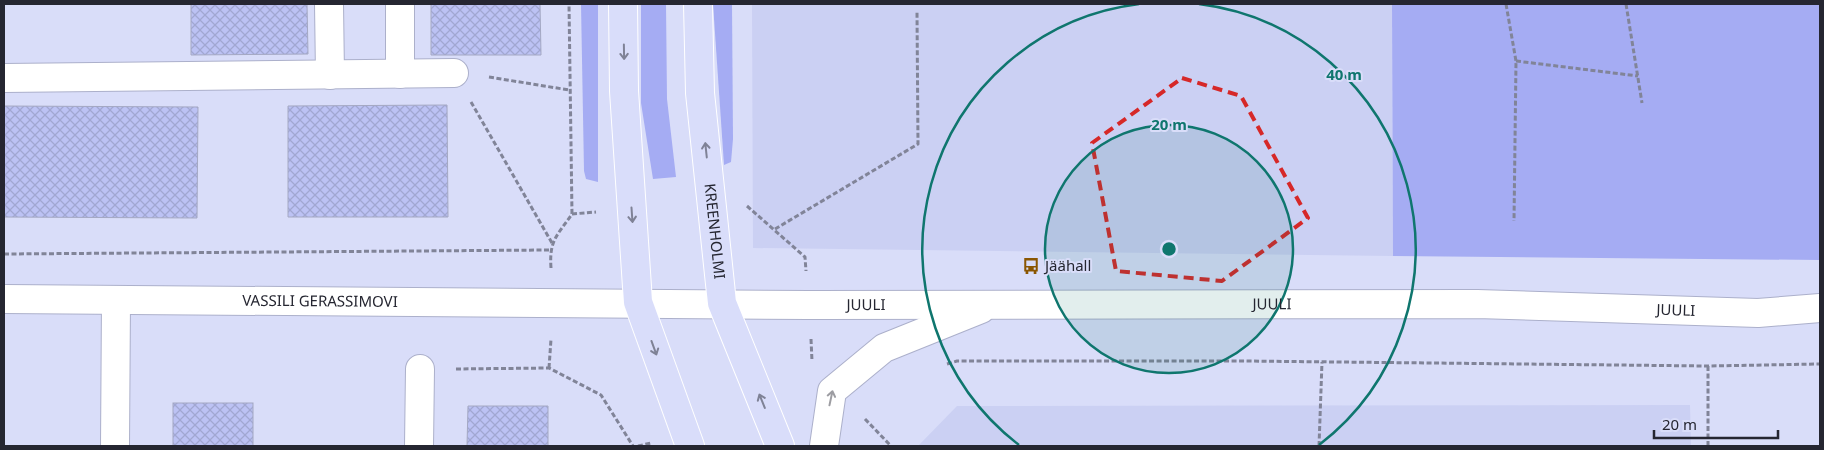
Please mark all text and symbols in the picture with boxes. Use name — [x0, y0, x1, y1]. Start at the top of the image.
one-way arrow — [619, 44, 628, 60]
text: 40 m — [1326, 64, 1362, 84]
text: 20 m — [1151, 114, 1187, 134]
one-way arrow — [701, 142, 711, 158]
street label: KREENHOLMI — [701, 182, 730, 280]
one-way arrow — [627, 206, 637, 222]
centre of rings — [1160, 240, 1178, 258]
place label: Jäähall — [1043, 255, 1091, 275]
bus stop icon: Jäähall — [1021, 256, 1041, 276]
street label: VASSILI GERASSIMOVI — [242, 290, 398, 311]
street label: JUULI — [1250, 293, 1291, 313]
street label: JUULI — [844, 294, 885, 314]
street label: JUULI — [1654, 299, 1696, 320]
one-way arrow — [650, 340, 659, 355]
one-way arrow — [827, 391, 837, 407]
one-way arrow — [756, 394, 766, 409]
scale bar — [1654, 408, 1778, 440]
text: 20 m — [1662, 414, 1697, 434]

